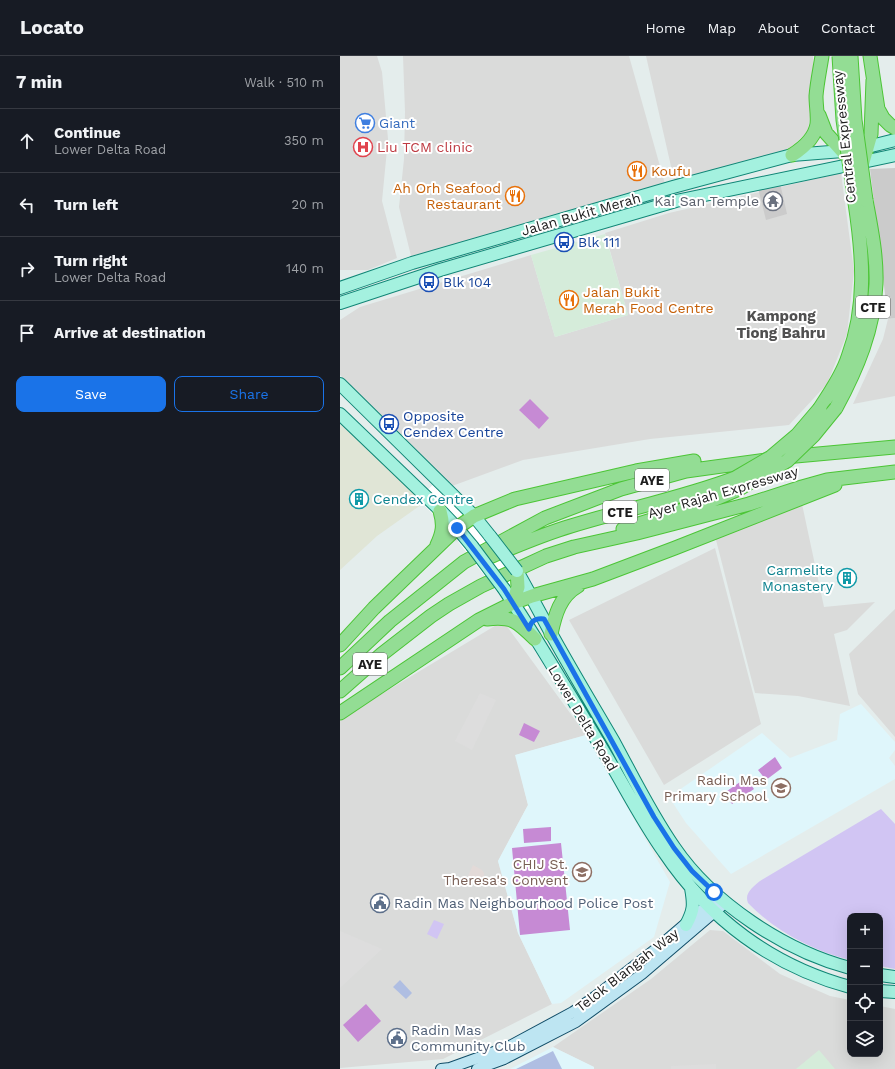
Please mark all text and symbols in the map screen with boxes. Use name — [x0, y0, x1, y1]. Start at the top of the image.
text: Locato — [20, 16, 84, 39]
text: Home — [645, 20, 685, 36]
text: Map — [707, 20, 736, 36]
text: About — [758, 20, 799, 36]
text: Contact — [821, 20, 875, 36]
street label: Central Expressway — [829, 69, 859, 204]
text: 7 min — [16, 72, 62, 92]
text: Walk · 510 m — [244, 75, 324, 90]
supermarket icon: Giant — [354, 112, 376, 134]
place label: Giant — [379, 115, 415, 131]
text: Continue — [54, 124, 121, 142]
icon: ahead — [16, 130, 38, 152]
text: 350 m — [284, 133, 324, 148]
hospital icon: Liu TCM clinic — [352, 136, 374, 158]
place label: Liu TCM clinic — [377, 139, 473, 155]
text: Lower Delta Road — [54, 142, 166, 157]
restaurant icon: Koufu — [626, 160, 648, 182]
place label: Koufu — [651, 163, 691, 179]
place label: Ah Orh Seafood Restaurant — [393, 180, 501, 212]
restaurant icon: Ah Orh Seafood Restaurant — [504, 185, 526, 207]
street label: Jalan Bukit Merah — [520, 189, 642, 239]
temple icon: Kai San Temple — [762, 190, 784, 212]
place label: Kai San Temple — [654, 193, 759, 209]
icon: left — [16, 194, 38, 216]
text: Turn left — [54, 196, 118, 214]
text: 20 m — [292, 197, 324, 212]
bus stop icon: Blk 111 — [553, 231, 575, 253]
place label: Blk 111 — [578, 234, 620, 250]
text: Turn right — [54, 252, 127, 270]
icon: right — [16, 258, 38, 280]
text: 140 m — [286, 261, 324, 276]
text: Lower Delta Road — [54, 270, 166, 285]
bus stop icon: Blk 104 — [418, 271, 440, 293]
place label: Blk 104 — [443, 274, 491, 290]
place label: Jalan Bukit Merah Food Centre — [583, 284, 714, 316]
restaurant icon: Jalan Bukit Merah Food Centre — [558, 289, 580, 311]
road number: CTE — [856, 296, 890, 318]
district label: Kampong Tiong Bahru — [737, 307, 825, 342]
icon: arrive — [16, 322, 38, 344]
text: Arrive at destination — [54, 324, 206, 342]
button: Save — [16, 376, 166, 412]
button: Share — [174, 376, 324, 412]
place label: Opposite Cendex Centre — [403, 408, 504, 440]
bus stop icon: Opposite Cendex Centre — [378, 413, 400, 435]
street label: Ayer Rajah Expressway — [646, 463, 801, 521]
road number: AYE — [635, 469, 669, 491]
building icon: Cendex Centre — [348, 488, 370, 510]
place label: Cendex Centre — [373, 491, 474, 507]
road number: CTE — [603, 501, 637, 523]
route end — [448, 519, 466, 537]
place label: Carmelite Monastery — [762, 562, 834, 594]
building icon: Carmelite Monastery — [836, 567, 858, 589]
road number: AYE — [353, 653, 387, 675]
street label: Lower Delta Road — [545, 662, 621, 774]
place label: Radin Mas Primary School — [664, 772, 768, 804]
school or university icon: Radin Mas Primary School — [770, 777, 792, 799]
place label: CHIJ St. Theresa's Convent — [443, 856, 568, 888]
school or university icon: CHIJ St. Theresa's Convent — [571, 861, 593, 883]
route start — [705, 883, 723, 901]
public building icon: Radin Mas Neighbourhood Police Post — [369, 892, 391, 914]
place label: Radin Mas Neighbourhood Police Post — [394, 895, 653, 911]
map controls — [847, 913, 883, 1057]
button: + — [847, 913, 883, 949]
street label: Telok Blangah Way — [572, 924, 682, 1015]
button: − — [847, 949, 883, 985]
button: locate — [847, 985, 883, 1021]
button: layers — [847, 1021, 883, 1057]
place label: Radin Mas Community Club — [411, 1022, 526, 1054]
public building icon: Radin Mas Community Club — [386, 1027, 408, 1049]

